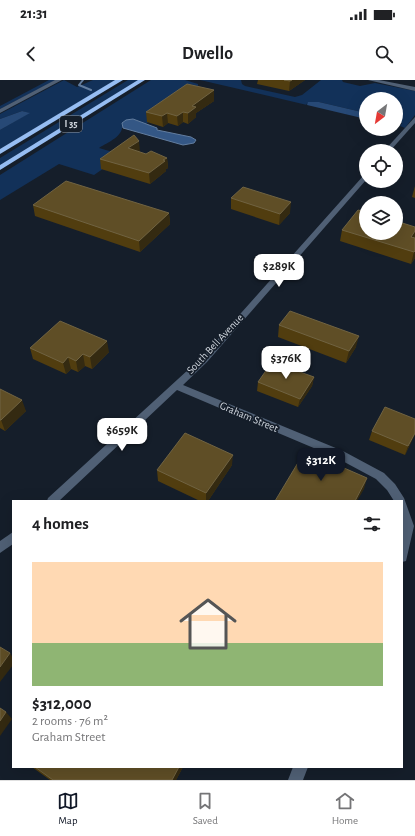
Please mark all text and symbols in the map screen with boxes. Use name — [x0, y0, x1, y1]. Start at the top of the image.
text: 21:31 — [20, 6, 48, 21]
icon: back — [20, 43, 42, 65]
icon: search — [373, 43, 395, 65]
text: Dwello — [182, 45, 233, 63]
north arrow — [359, 92, 403, 136]
map controls — [359, 92, 403, 240]
road number: I 35 — [60, 116, 82, 132]
button: locate — [359, 144, 403, 188]
button: layers — [359, 196, 403, 240]
pin: $289K — [251, 254, 307, 288]
text: $289K — [263, 260, 295, 273]
street label: South Bell Avenue — [185, 312, 245, 376]
pin: $376K — [258, 346, 314, 380]
text: $376K — [271, 352, 301, 365]
street label: Graham Street — [218, 400, 280, 434]
pin: $659K — [94, 418, 150, 452]
text: $659K — [106, 424, 138, 437]
pin: $312K — [293, 448, 349, 482]
text: $312K — [306, 454, 336, 467]
icon: filters — [361, 513, 383, 535]
text: 4 homes — [32, 515, 89, 532]
icon: home — [172, 588, 244, 660]
text: $312,000 — [32, 695, 92, 712]
text: 2 rooms · 76 m² — [32, 715, 108, 728]
text: Graham Street — [32, 731, 105, 744]
tab: Map — [57, 790, 79, 827]
tab: Saved — [193, 790, 218, 827]
tab: Home — [332, 790, 358, 827]

